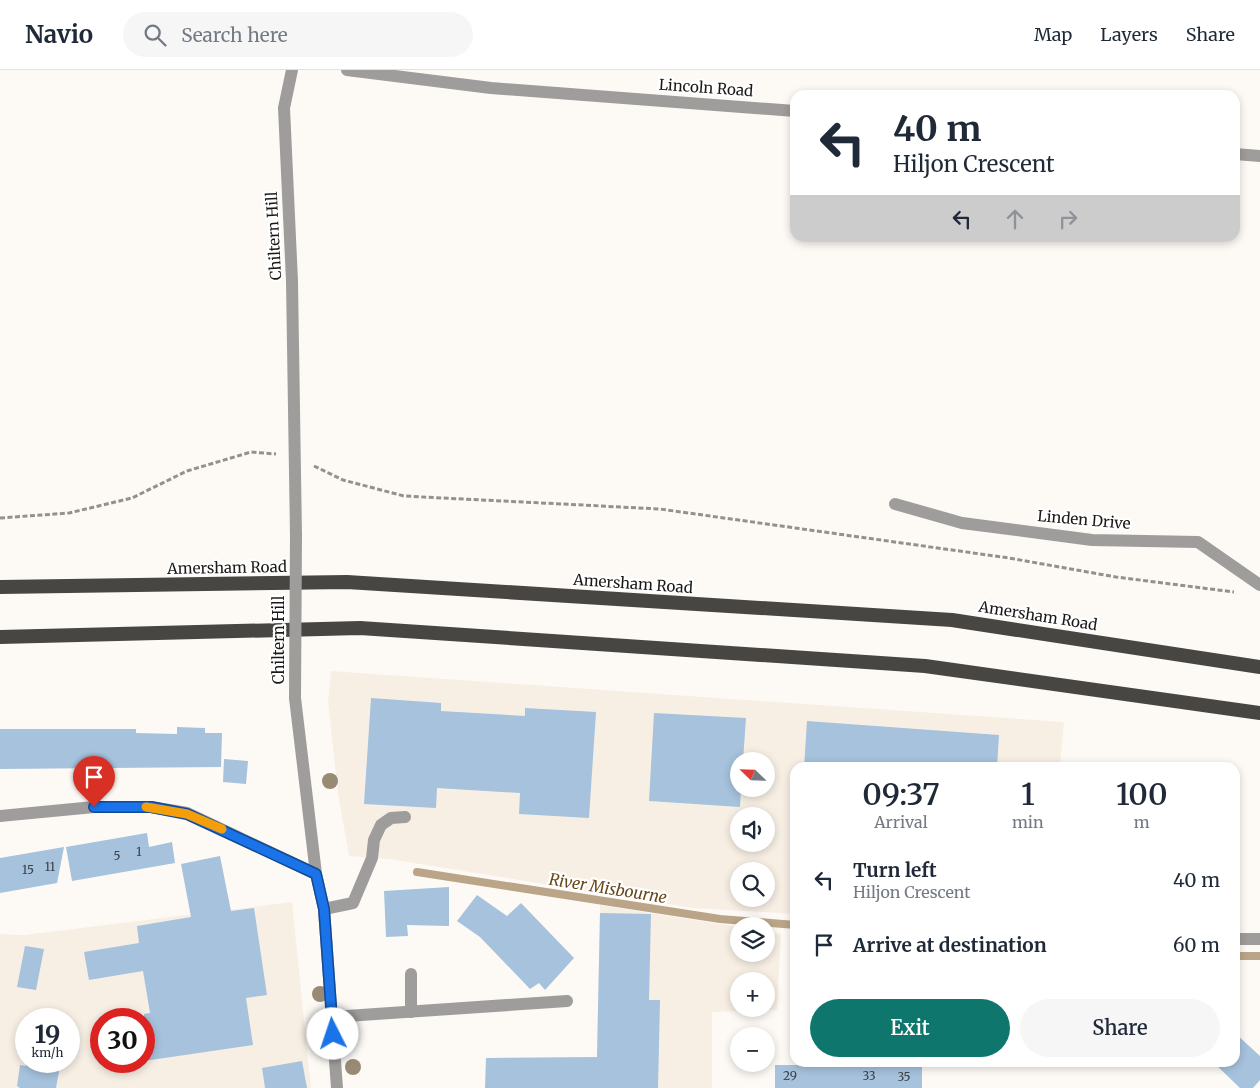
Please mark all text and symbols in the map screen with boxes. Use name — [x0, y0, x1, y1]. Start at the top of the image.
search box — [123, 12, 473, 57]
text: Navio — [25, 19, 93, 50]
icon: search — [141, 21, 169, 49]
text: Search here — [181, 23, 288, 47]
text: Map — [1034, 23, 1072, 46]
text: Layers — [1100, 23, 1158, 46]
text: Share — [1186, 23, 1235, 46]
street label: Lincoln Road — [658, 75, 754, 100]
text: 40 m — [893, 107, 981, 151]
icon: left — [810, 110, 875, 175]
text: Hiljon Crescent — [893, 150, 1055, 178]
street label: Chiltern Hill — [262, 191, 285, 281]
icon: left — [948, 205, 976, 233]
icon: ahead — [1001, 205, 1029, 233]
icon: right — [1054, 205, 1082, 233]
street label: Linden Drive — [1037, 506, 1132, 533]
street label: Amersham Road — [166, 557, 287, 578]
street label: Amersham Road — [572, 570, 693, 597]
street label: Chiltern Hill — [269, 595, 288, 684]
street label: Amersham Road — [976, 597, 1099, 634]
north arrow — [730, 752, 775, 798]
map controls — [730, 752, 775, 1072]
pin — [73, 756, 115, 807]
icon: arrive — [80, 763, 108, 791]
text: 09:37 — [862, 775, 940, 813]
text: 1 — [1021, 775, 1035, 813]
text: 100 — [1116, 775, 1168, 813]
button: sound — [730, 807, 775, 852]
text: Arrival — [874, 812, 928, 832]
text: min — [1012, 812, 1044, 832]
text: m — [1134, 812, 1150, 832]
house number: 1 — [136, 844, 142, 859]
house number: 5 — [113, 848, 121, 863]
text: Turn left — [853, 858, 937, 882]
house number: 11 — [45, 859, 56, 874]
house number: 15 — [22, 862, 34, 877]
button: search — [730, 862, 775, 907]
icon: left — [810, 866, 838, 894]
text: 40 m — [1173, 868, 1220, 892]
water label: River Misbourne — [548, 869, 668, 907]
text: Hiljon Crescent — [853, 882, 970, 902]
button: layers — [730, 917, 775, 962]
icon: arrive — [810, 931, 838, 959]
text: Arrive at destination — [853, 933, 1047, 957]
text: 60 m — [1173, 933, 1220, 957]
button: + — [730, 972, 775, 1017]
button: Exit — [810, 999, 1010, 1057]
button: Share — [1020, 999, 1220, 1057]
position arrow — [306, 1007, 358, 1059]
speed limit sign: 30 — [90, 1008, 155, 1073]
text: 19 — [35, 1018, 60, 1050]
button: − — [730, 1027, 775, 1072]
text: km/h — [32, 1045, 63, 1060]
house number: 29 — [783, 1068, 797, 1083]
house number: 33 — [862, 1068, 876, 1083]
house number: 35 — [897, 1069, 911, 1084]

